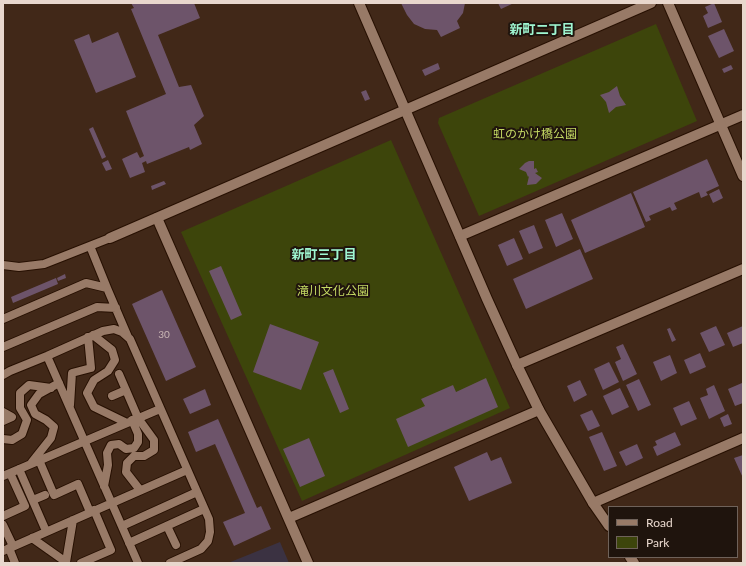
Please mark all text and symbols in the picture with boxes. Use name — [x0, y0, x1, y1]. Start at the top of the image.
district label: 新町二丁目 — [510, 22, 574, 38]
park label: 虹のかけ橋公園 — [493, 127, 577, 141]
district label: 新町三丁目 — [292, 247, 356, 263]
park label: 滝川文化公園 — [297, 284, 369, 298]
house number: 30 — [158, 329, 170, 341]
legend — [608, 506, 738, 558]
text: Road — [646, 515, 673, 530]
text: Park — [646, 535, 669, 550]

